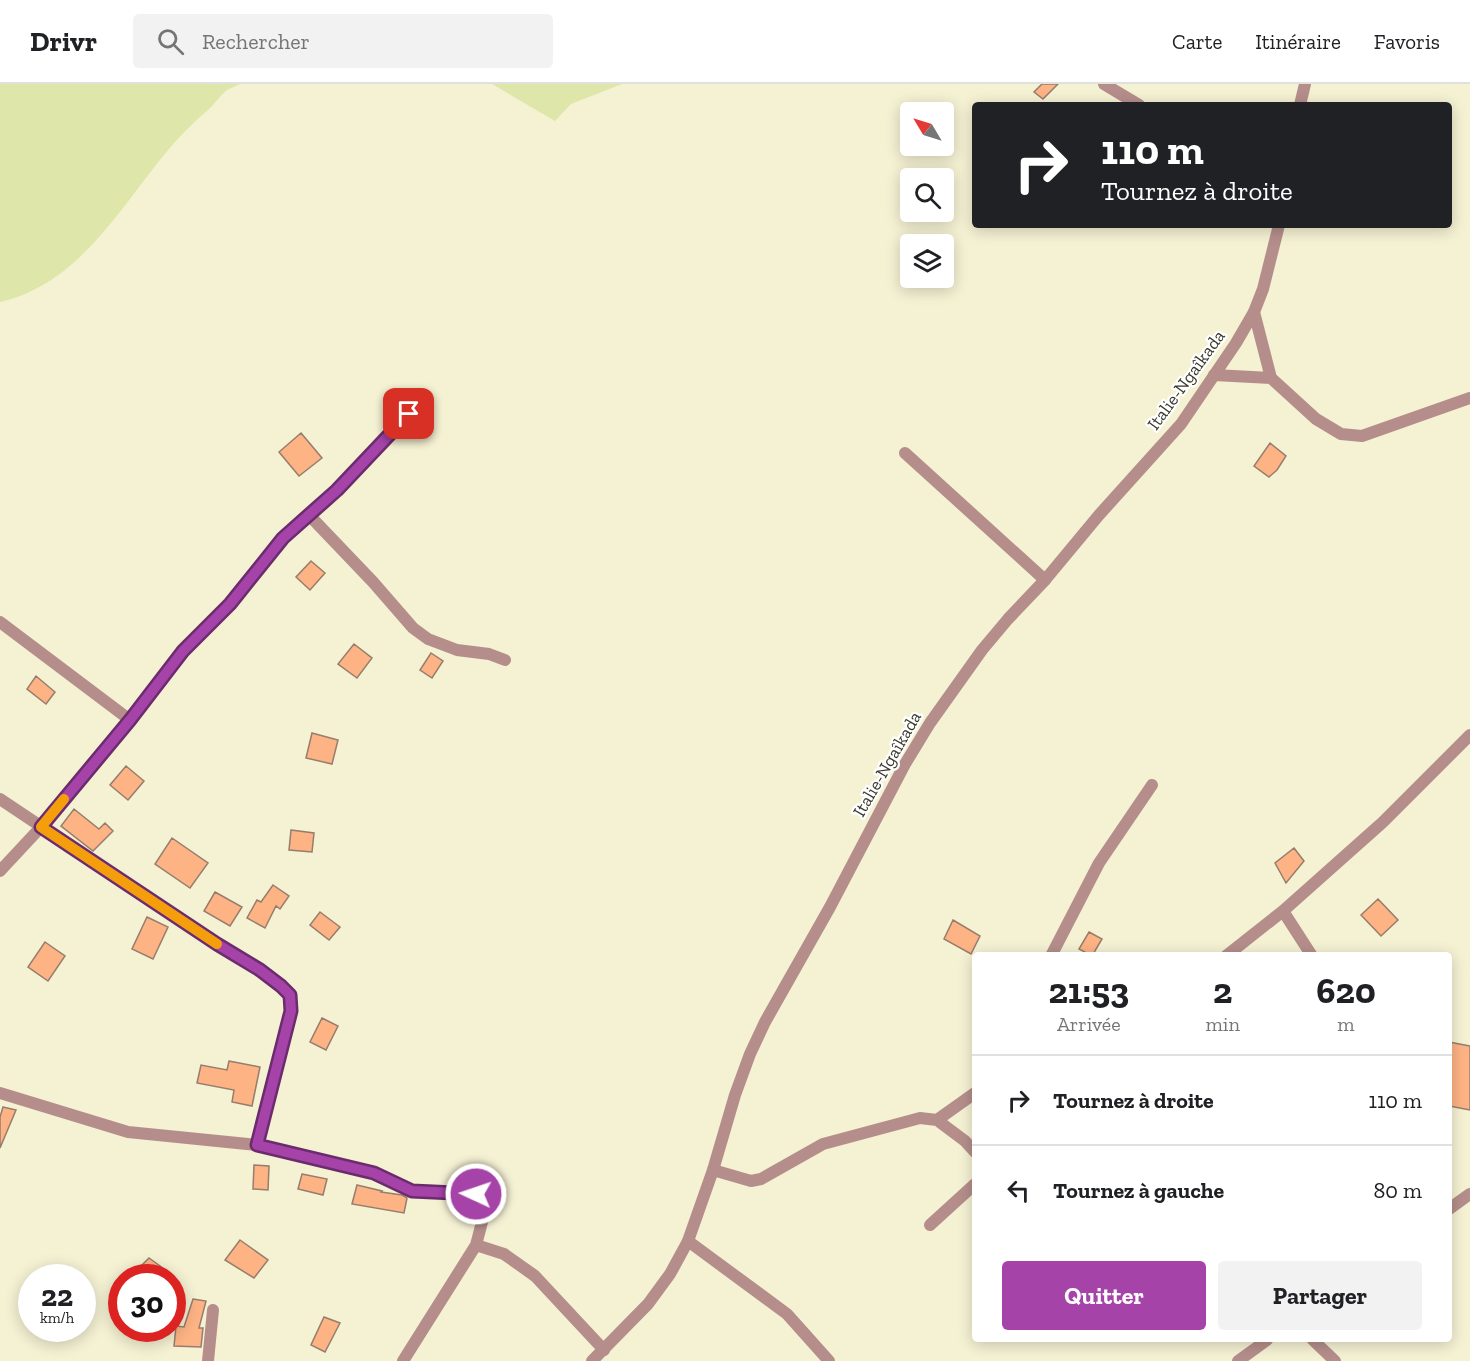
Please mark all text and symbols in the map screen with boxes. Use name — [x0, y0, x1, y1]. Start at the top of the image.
search box — [133, 14, 553, 68]
text: Drivr — [30, 25, 97, 58]
icon: search — [154, 25, 187, 58]
text: Rechercher — [202, 28, 310, 55]
text: Carte — [1172, 29, 1222, 54]
text: Itinéraire — [1255, 29, 1341, 54]
text: Favoris — [1374, 29, 1440, 54]
north arrow — [900, 102, 954, 156]
map controls — [900, 102, 954, 288]
text: 110 m — [1101, 124, 1204, 175]
icon: right — [1002, 126, 1080, 204]
button: search — [900, 168, 954, 222]
text: Tournez à droite — [1101, 175, 1293, 207]
button: layers — [900, 234, 954, 288]
street label: Italie-Ngaîkada — [1142, 326, 1230, 434]
pin — [383, 388, 434, 439]
icon: arrive — [392, 397, 425, 430]
street label: Italie-Ngaîkada — [848, 707, 926, 821]
text: 21:53 — [1048, 969, 1129, 1012]
text: 2 — [1213, 969, 1232, 1012]
text: 620 — [1316, 969, 1376, 1012]
text: Arrivée — [1057, 1012, 1121, 1036]
text: min — [1206, 1012, 1240, 1036]
text: m — [1337, 1012, 1355, 1036]
icon: right — [1002, 1084, 1035, 1117]
text: Tournez à droite — [1053, 1087, 1214, 1114]
text: 110 m — [1368, 1087, 1422, 1114]
position arrow — [444, 1162, 508, 1226]
icon: left — [1002, 1174, 1035, 1207]
text: Tournez à gauche — [1053, 1177, 1224, 1204]
text: 80 m — [1374, 1177, 1422, 1204]
button: Quitter — [1002, 1261, 1206, 1330]
button: Partager — [1218, 1261, 1422, 1330]
speed limit sign: 30 — [108, 1264, 186, 1342]
text: 22 — [41, 1278, 73, 1314]
text: km/h — [40, 1309, 74, 1327]

